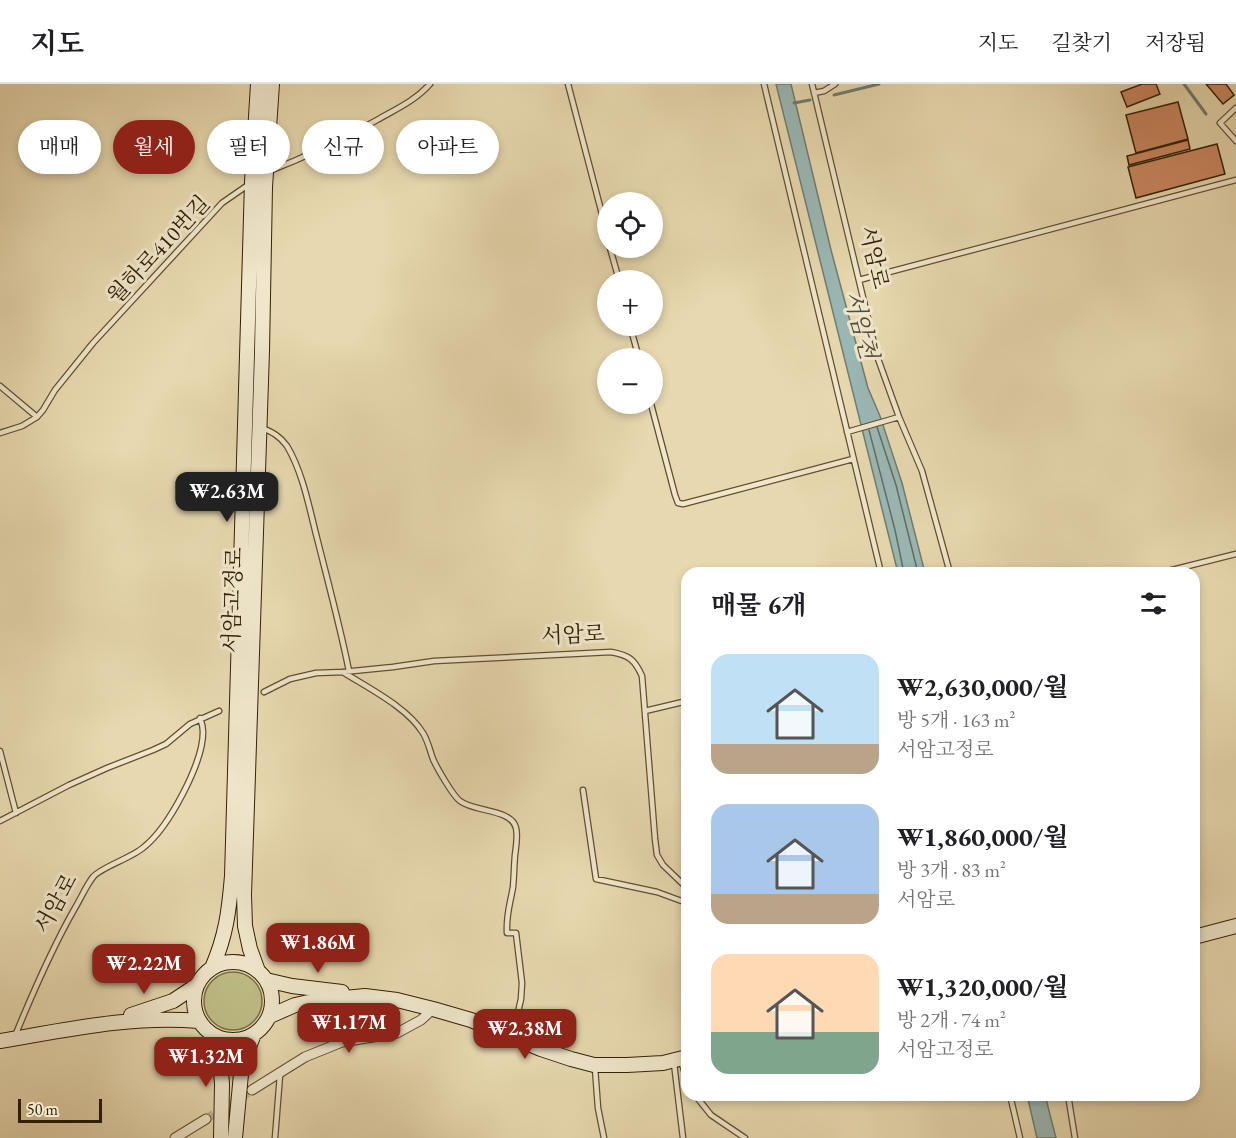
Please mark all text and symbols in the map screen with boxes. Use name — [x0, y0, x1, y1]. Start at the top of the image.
text: 지도 — [30, 25, 84, 61]
text: 지도 — [978, 29, 1018, 56]
text: 길찾기 — [1051, 29, 1112, 56]
text: 저장됨 — [1145, 29, 1206, 56]
chip: 매매 — [18, 120, 101, 174]
chip: 월세 — [113, 120, 195, 174]
chip: 필터 — [207, 120, 290, 174]
chip: 신규 — [302, 120, 384, 174]
chip: 아파트 — [396, 120, 499, 174]
street label: 월하로410번길 — [101, 189, 216, 310]
map controls — [597, 192, 663, 414]
button: locate — [597, 192, 663, 258]
street label: 서암로 — [853, 223, 896, 291]
button: + — [597, 270, 663, 336]
water label: 서암천 — [838, 287, 886, 364]
button: − — [597, 348, 663, 414]
pin: ₩2.63M — [178, 472, 276, 523]
text: ₩2.63M — [189, 478, 265, 504]
street label: 서암고정로 — [216, 546, 249, 654]
icon: filters — [1137, 587, 1170, 620]
text: 매물 6개 — [711, 588, 806, 622]
street label: 서암로 — [541, 619, 605, 650]
text: ₩2,630,000/월 — [897, 670, 1068, 704]
icon: home — [759, 678, 831, 750]
text: 방 5개 · 163 m² — [897, 707, 1016, 733]
text: 서암고정로 — [897, 736, 994, 762]
text: ₩1,860,000/월 — [897, 820, 1068, 854]
icon: home — [759, 828, 831, 900]
text: 방 3개 · 83 m² — [897, 857, 1006, 883]
street label: 서암로 — [27, 868, 84, 938]
text: 서암로 — [897, 886, 955, 912]
pin: ₩1.86M — [269, 923, 367, 974]
text: ₩1.86M — [280, 929, 356, 955]
pin: ₩2.22M — [95, 944, 193, 995]
text: ₩2.22M — [106, 950, 182, 976]
text: ₩1,320,000/월 — [897, 970, 1068, 1004]
icon: home — [759, 978, 831, 1050]
pin: ₩1.17M — [300, 1003, 398, 1054]
text: 방 2개 · 74 m² — [897, 1007, 1006, 1033]
text: ₩1.17M — [311, 1009, 387, 1035]
pin: ₩2.38M — [476, 1009, 574, 1060]
text: ₩2.38M — [487, 1015, 563, 1041]
text: 서암고정로 — [897, 1036, 994, 1062]
pin: ₩1.32M — [157, 1037, 255, 1088]
text: ₩1.32M — [168, 1043, 244, 1069]
scale bar — [18, 1096, 102, 1124]
text: 50 m — [27, 1099, 58, 1120]

